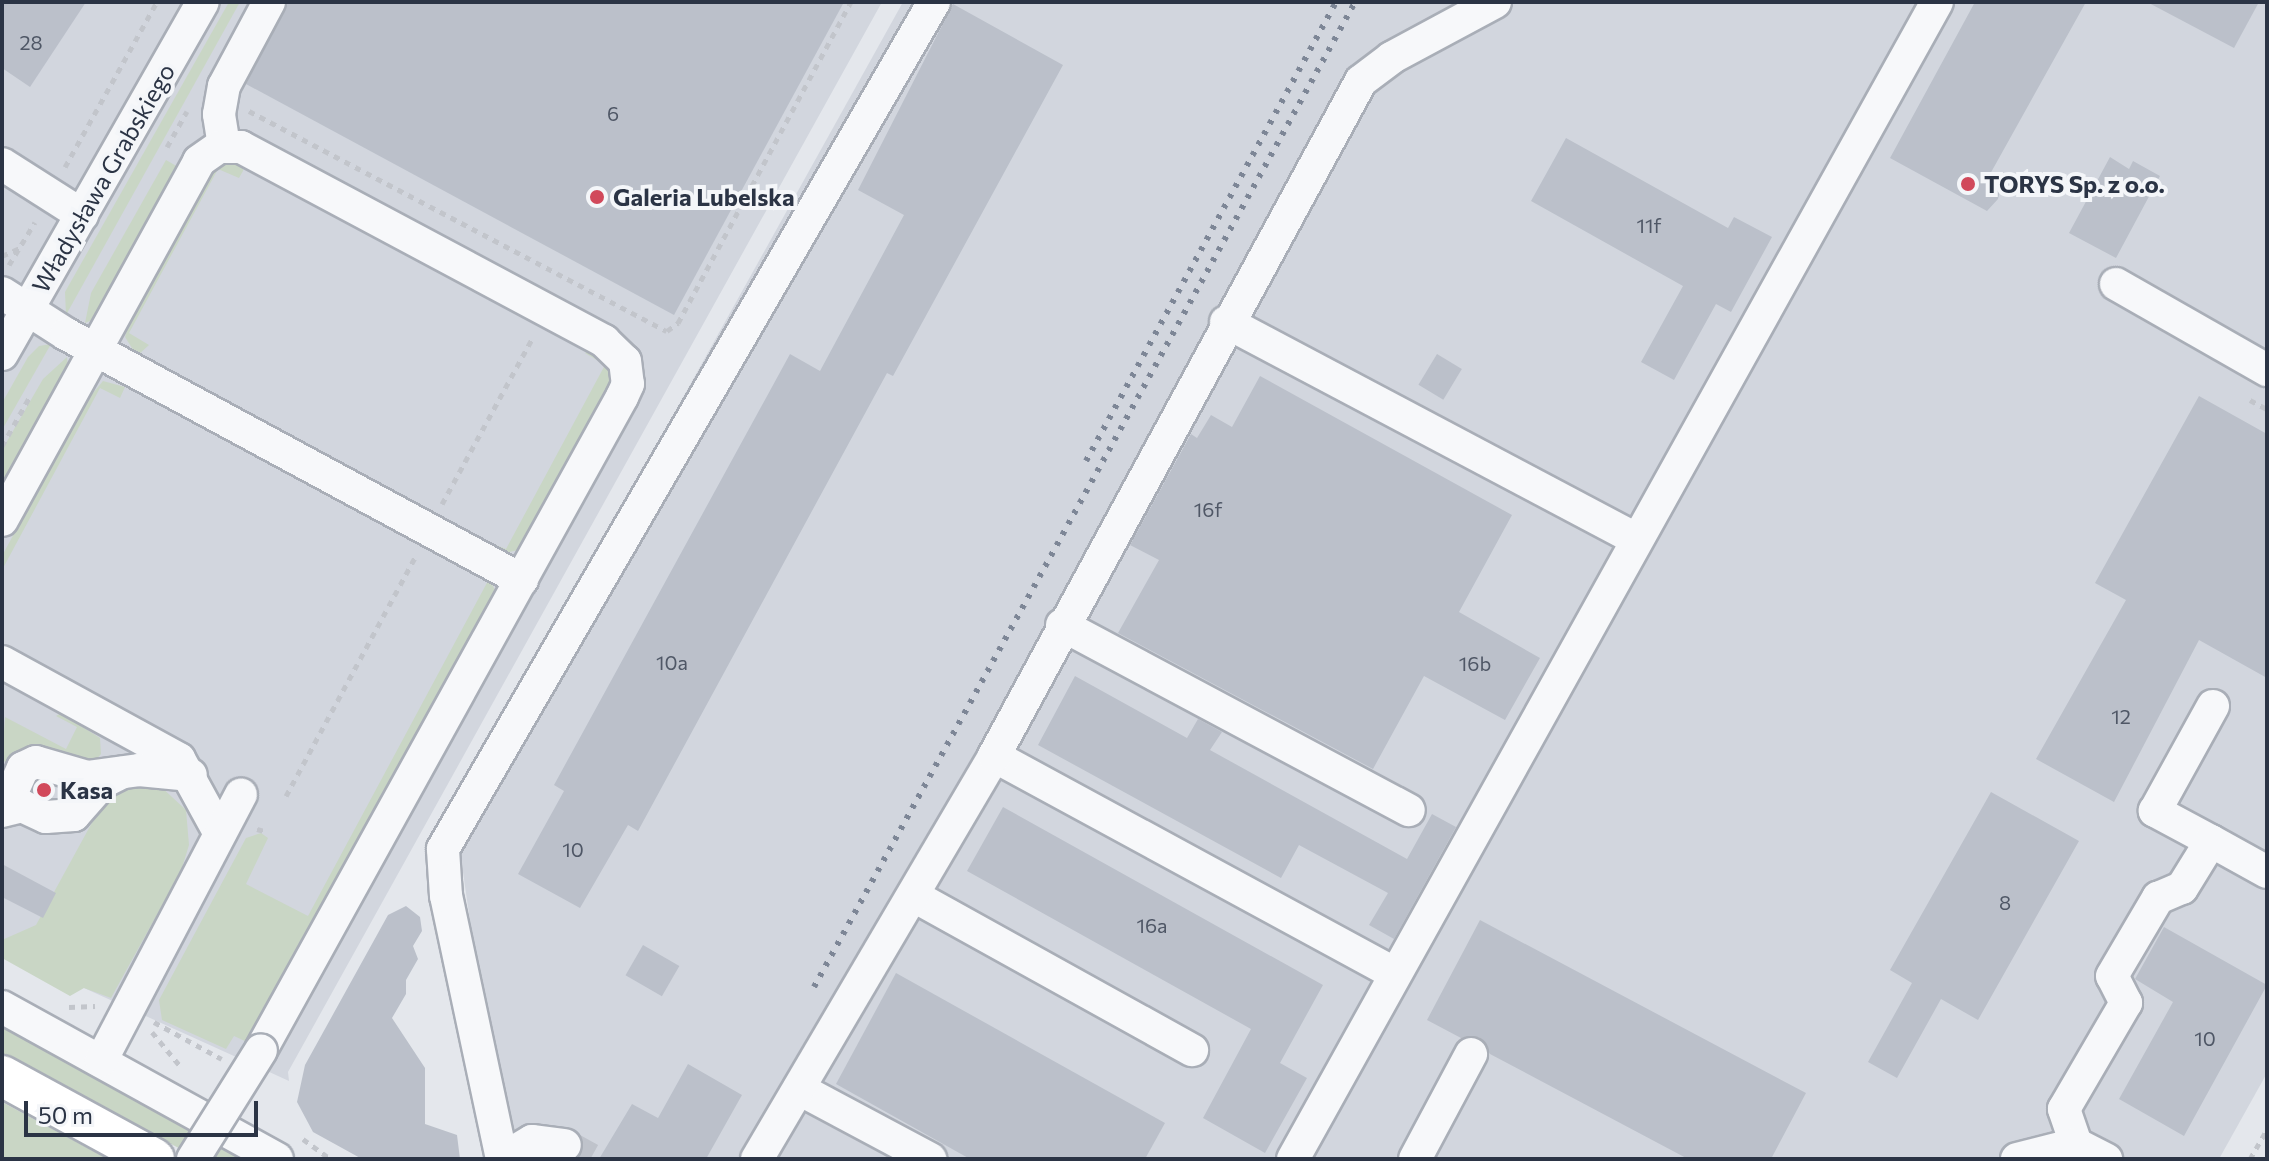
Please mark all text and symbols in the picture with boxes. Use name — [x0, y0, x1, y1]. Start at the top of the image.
house number: 28 — [19, 30, 43, 54]
street label: Władysława Grabskiego — [26, 58, 180, 298]
house number: 6 — [607, 101, 619, 125]
place label: TORYS Sp. z o.o. — [1984, 170, 2165, 198]
marker: TORYS Sp. z o.o. — [1959, 175, 1977, 193]
place label: Galeria Lubelska — [613, 183, 795, 211]
marker: Galeria Lubelska — [588, 188, 606, 206]
house number: 11f — [1637, 213, 1661, 237]
house number: 16f — [1194, 497, 1222, 521]
house number: 10a — [656, 650, 688, 674]
house number: 16b — [1459, 651, 1491, 675]
house number: 12 — [2111, 704, 2131, 728]
place label: Kasa — [60, 776, 113, 804]
marker: Kasa — [35, 781, 53, 799]
house number: 10 — [562, 837, 584, 861]
house number: 8 — [1999, 890, 2011, 914]
house number: 16a — [1136, 913, 1168, 937]
house number: 10 — [2194, 1026, 2216, 1050]
scale bar — [28, 1085, 262, 1135]
text: 50 m — [38, 1100, 93, 1129]

